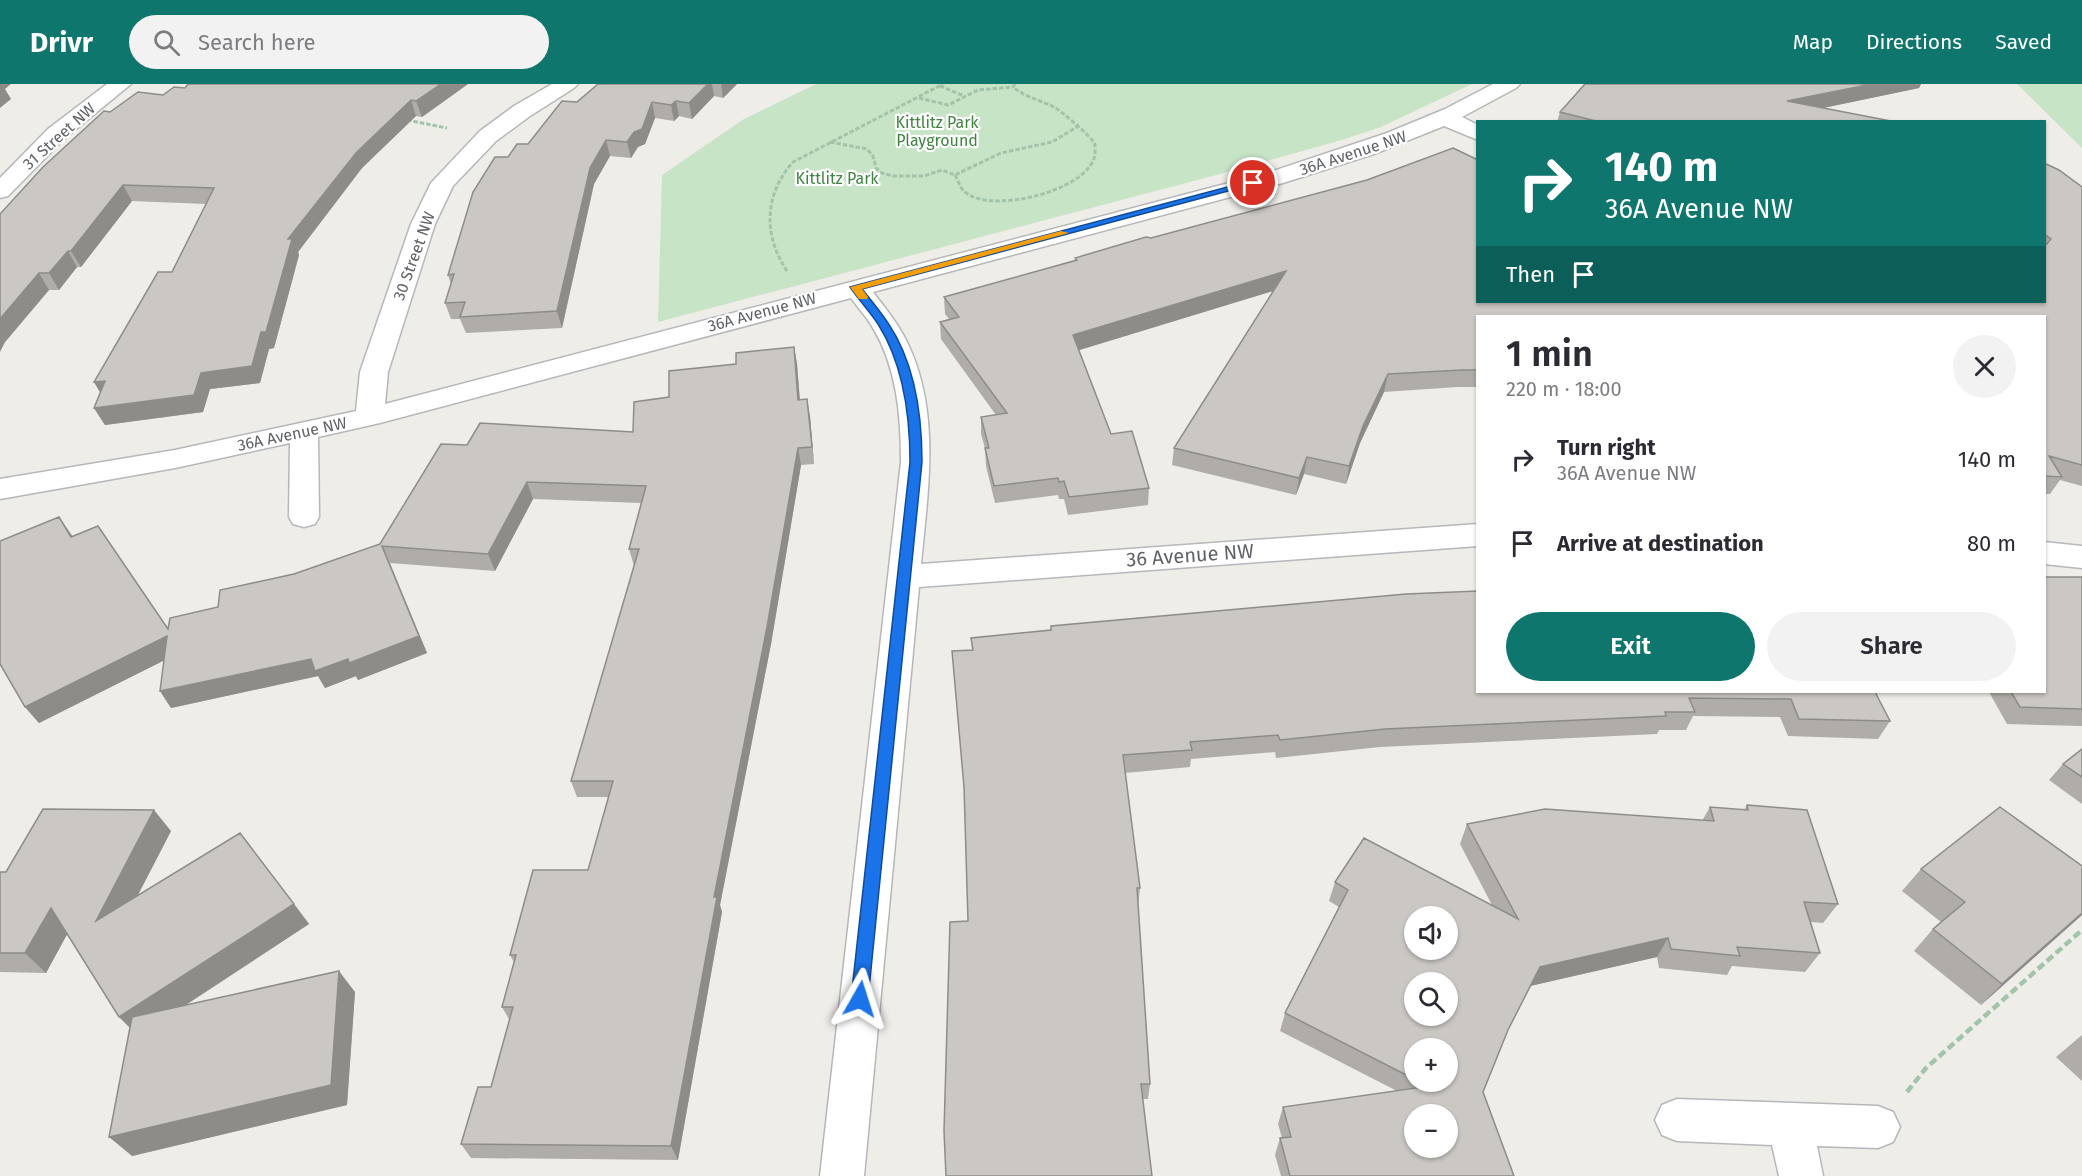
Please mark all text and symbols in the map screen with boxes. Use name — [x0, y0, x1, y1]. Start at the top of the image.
search box — [129, 15, 549, 69]
text: Drivr — [30, 26, 93, 59]
icon: search — [150, 26, 183, 59]
text: Search here — [198, 29, 315, 56]
text: Map — [1793, 29, 1833, 55]
text: Directions — [1866, 29, 1962, 55]
text: Saved — [1995, 29, 2052, 55]
street label: 31 Street NW — [19, 99, 99, 173]
park label: Kittlitz Park Playground — [895, 113, 979, 150]
street label: 36A Avenue NW — [1297, 127, 1409, 179]
text: 140 m — [1605, 142, 1718, 192]
icon: right — [1506, 144, 1584, 222]
pin — [1227, 157, 1278, 208]
icon: arrive — [1236, 166, 1269, 199]
park label: Kittlitz Park — [795, 169, 879, 188]
text: 36A Avenue NW — [1605, 193, 1793, 225]
street label: 30 Street NW — [389, 209, 439, 303]
icon: arrive — [1567, 258, 1600, 291]
text: Then — [1506, 261, 1555, 288]
street label: 36A Avenue NW — [706, 288, 818, 336]
text: 1 min — [1506, 332, 1593, 376]
button: close — [1953, 335, 2016, 398]
text: 220 m · 18:00 — [1506, 377, 1622, 401]
street label: 36A Avenue NW — [236, 413, 348, 455]
text: Turn right — [1557, 434, 1656, 461]
icon: right — [1506, 443, 1539, 476]
text: 140 m — [1958, 446, 2016, 473]
text: 36A Avenue NW — [1557, 461, 1696, 485]
icon: arrive — [1506, 527, 1539, 560]
text: Arrive at destination — [1557, 530, 1764, 557]
text: 80 m — [1967, 530, 2016, 557]
street label: 36 Avenue NW — [1125, 539, 1255, 571]
button: Exit — [1506, 612, 1755, 681]
button: Share — [1767, 612, 2016, 681]
map controls — [1404, 906, 1458, 1158]
button: sound — [1404, 906, 1458, 960]
position arrow — [828, 967, 892, 1031]
button: search — [1404, 972, 1458, 1026]
button: + — [1404, 1038, 1458, 1092]
button: − — [1404, 1104, 1458, 1158]

